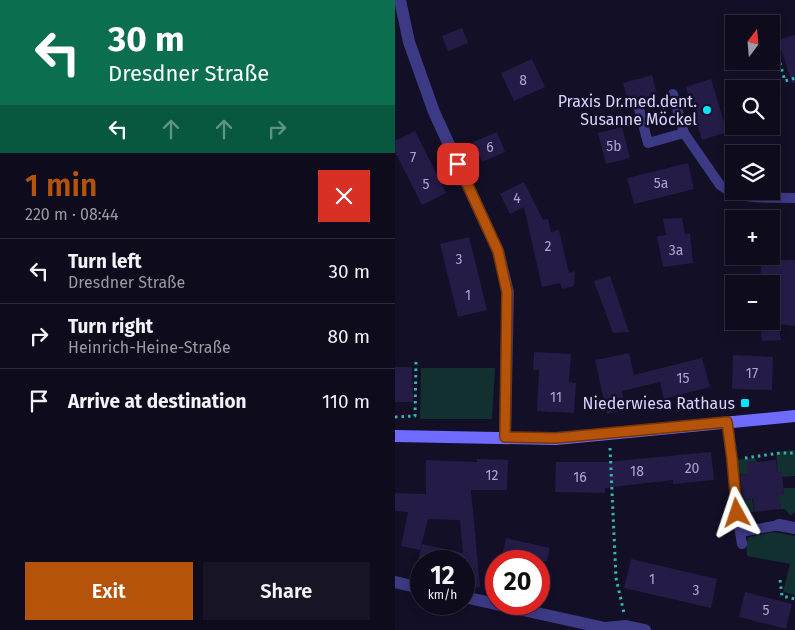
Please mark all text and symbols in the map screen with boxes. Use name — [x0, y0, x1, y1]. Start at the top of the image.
north arrow — [725, 15, 780, 70]
map controls — [725, 15, 780, 330]
text: 30 m — [108, 18, 185, 60]
icon: left — [25, 20, 90, 85]
text: Dresdner Straße — [108, 60, 269, 87]
house number: 8 — [519, 72, 527, 89]
button: search — [725, 80, 780, 135]
place label: Praxis Dr.med.dent. Susanne Möckel — [558, 92, 697, 129]
marker: Praxis Dr.med.dent. Susanne Möckel — [701, 104, 713, 116]
icon: left — [104, 115, 132, 143]
icon: ahead — [157, 115, 185, 143]
icon: ahead — [210, 115, 238, 143]
icon: right — [263, 115, 291, 143]
house number: 5b — [606, 138, 622, 155]
house number: 6 — [486, 139, 494, 156]
pin — [437, 143, 479, 185]
button: layers — [725, 145, 780, 200]
house number: 7 — [410, 149, 416, 166]
icon: arrive — [444, 150, 472, 178]
text: 1 min — [25, 168, 97, 204]
button: close — [318, 170, 370, 222]
house number: 5a — [654, 175, 668, 192]
house number: 5 — [422, 176, 430, 193]
house number: 4 — [513, 190, 521, 207]
text: 220 m · 08:44 — [25, 205, 119, 224]
button: + — [725, 210, 780, 265]
house number: 2 — [545, 238, 552, 255]
house number: 3a — [669, 242, 683, 259]
text: Turn left — [68, 250, 142, 273]
house number: 3 — [456, 251, 463, 268]
icon: left — [25, 257, 53, 285]
text: 30 m — [329, 260, 370, 283]
text: Dresdner Straße — [68, 273, 185, 292]
button: − — [725, 275, 780, 330]
house number: 1 — [465, 287, 471, 304]
text: Turn right — [68, 315, 153, 338]
icon: right — [25, 322, 53, 350]
text: 80 m — [328, 325, 370, 348]
text: Heinrich-Heine-Straße — [68, 338, 231, 357]
house number: 17 — [746, 365, 758, 382]
house number: 15 — [676, 370, 690, 387]
icon: arrive — [25, 387, 53, 415]
house number: 11 — [550, 389, 562, 406]
text: Arrive at destination — [68, 390, 247, 413]
text: 110 m — [322, 390, 370, 413]
place label: Niederwiesa Rathaus — [583, 394, 735, 413]
marker: Niederwiesa Rathaus — [739, 397, 751, 409]
house number: 20 — [685, 460, 700, 477]
house number: 18 — [630, 463, 644, 480]
house number: 12 — [486, 467, 499, 484]
house number: 16 — [573, 469, 587, 486]
position arrow — [710, 486, 762, 538]
speed limit sign: 20 — [485, 550, 550, 615]
text: 12 — [430, 561, 455, 591]
button: Exit — [25, 562, 193, 620]
button: Share — [203, 562, 370, 620]
house number: 1 — [649, 571, 655, 588]
house number: 3 — [693, 582, 700, 599]
text: km/h — [428, 588, 457, 602]
house number: 5 — [762, 602, 770, 619]

